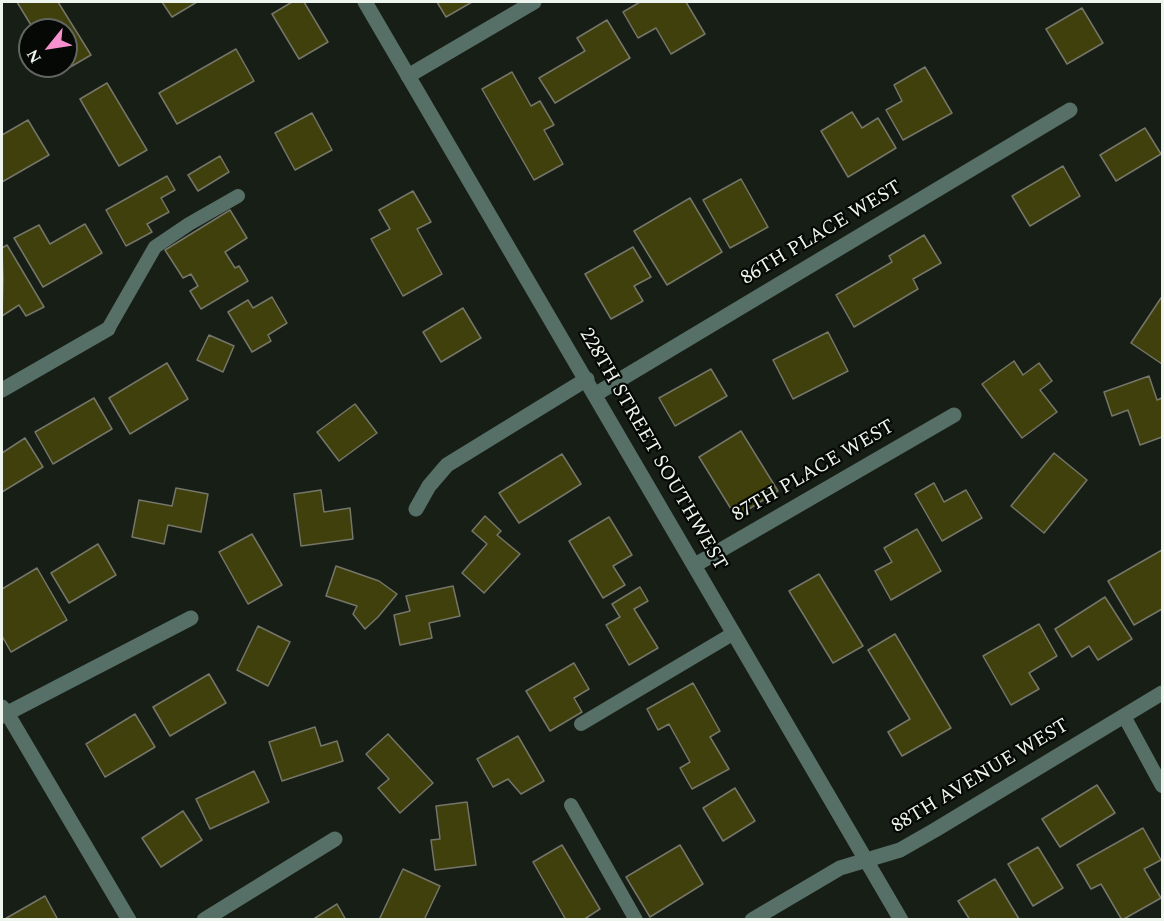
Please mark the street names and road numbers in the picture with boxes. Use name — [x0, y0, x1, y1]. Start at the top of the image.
street label: 86TH PLACE WEST — [737, 176, 907, 292]
street label: 228TH STREET SOUTHWEST — [573, 325, 731, 575]
street label: 87TH PLACE WEST — [729, 416, 899, 528]
street label: 88TH AVENUE WEST — [888, 715, 1074, 839]

